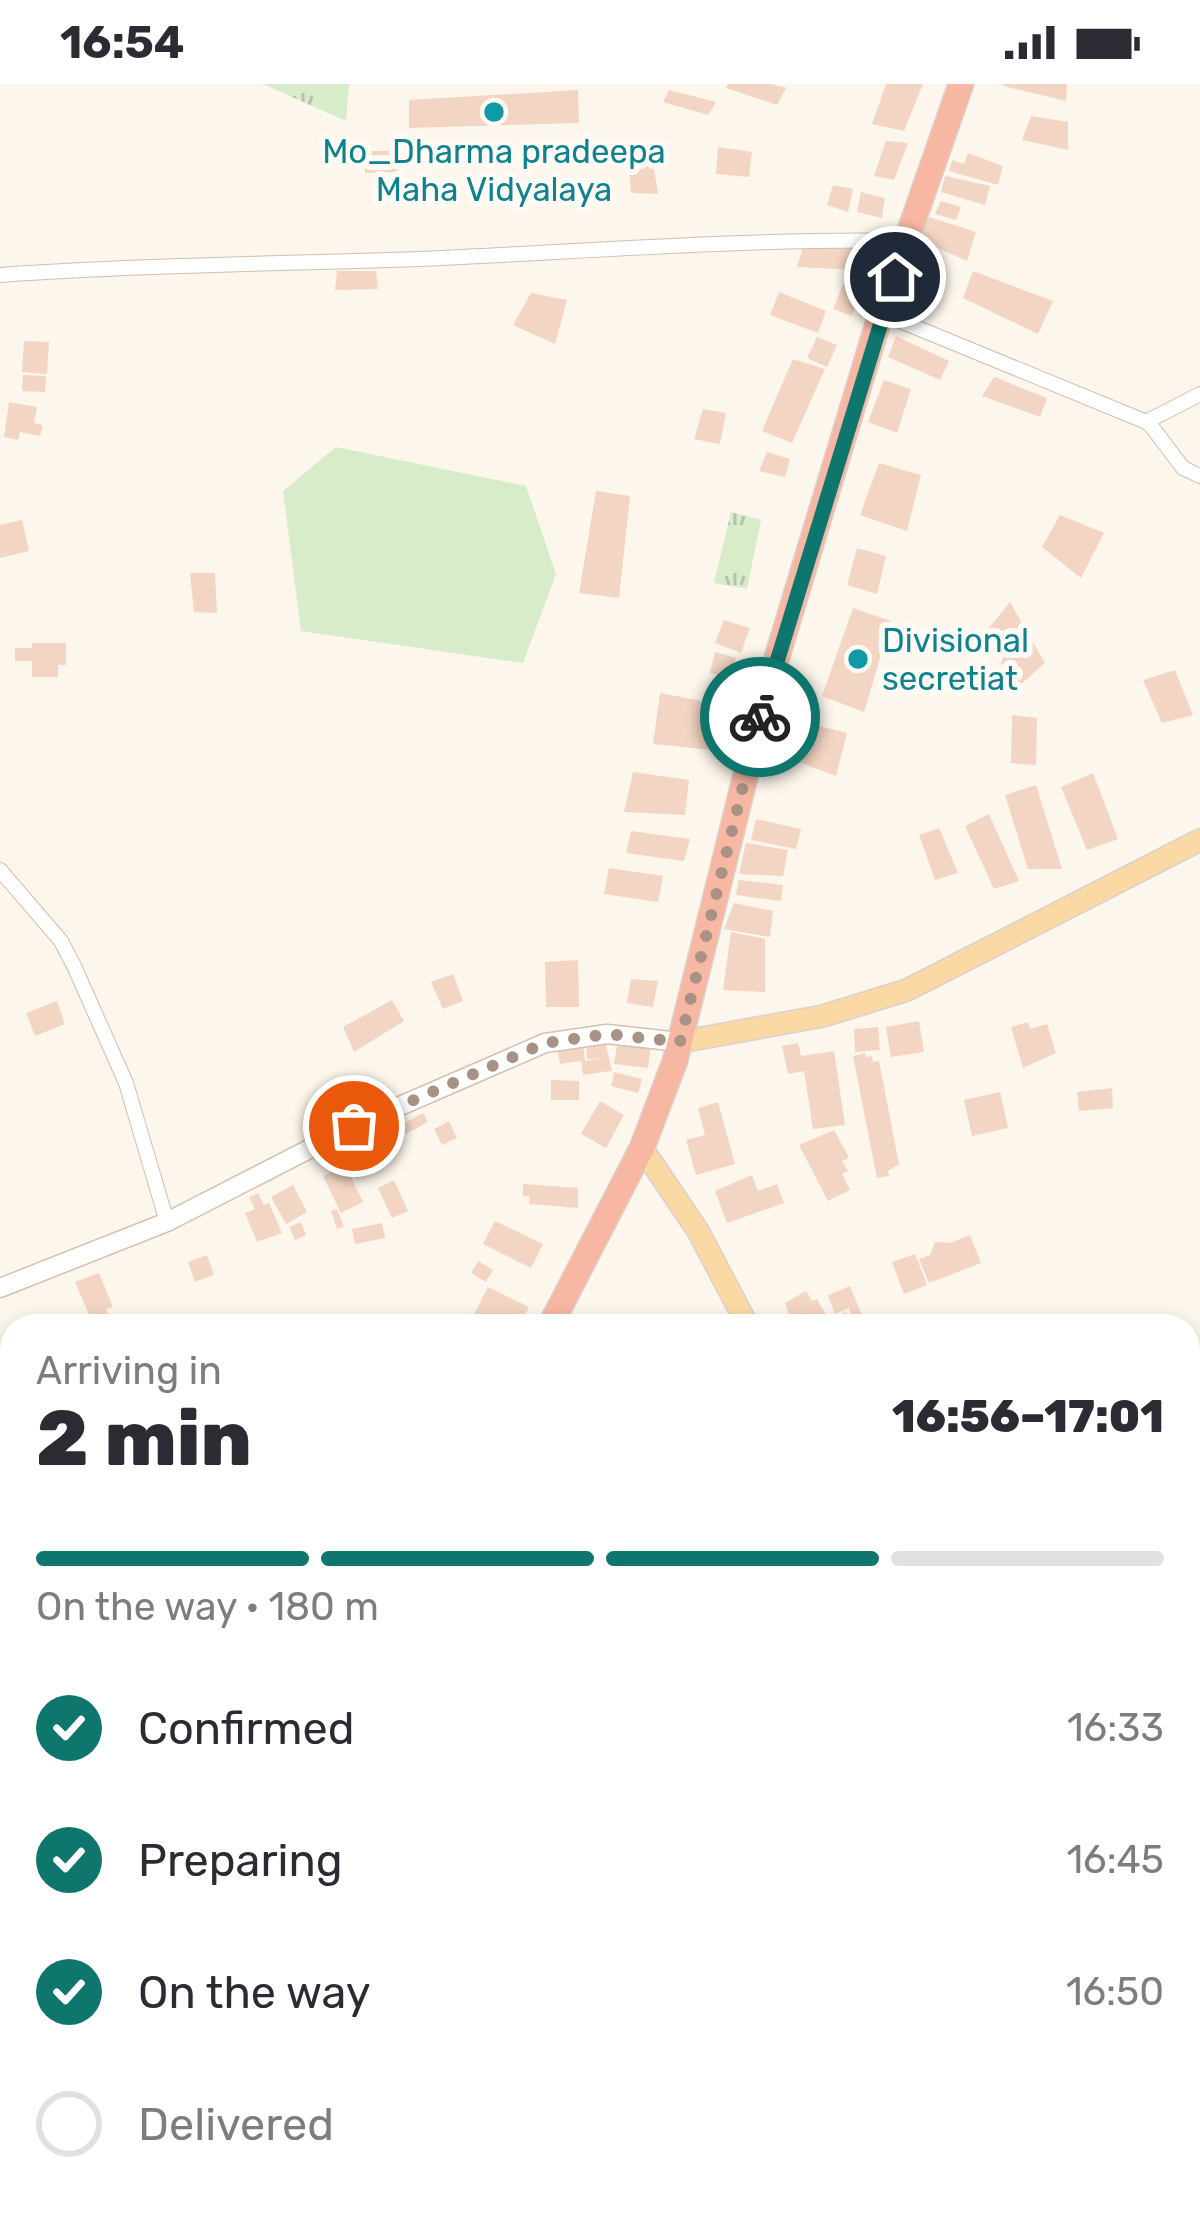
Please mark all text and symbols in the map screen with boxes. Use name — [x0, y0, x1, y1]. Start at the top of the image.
text: 16:54 — [60, 16, 185, 69]
marker: Mo_Dharma pradeepa Maha Vidyalaya — [481, 99, 507, 125]
place label: Mo_Dharma pradeepa Maha Vidyalaya — [322, 132, 666, 209]
pin — [844, 226, 946, 328]
icon: home — [862, 244, 928, 310]
place label: Divisional secretiat — [882, 621, 1029, 698]
marker: Divisional secretiat — [845, 646, 871, 672]
courier — [700, 657, 820, 777]
icon: bike — [727, 684, 793, 750]
pin — [303, 1075, 405, 1177]
icon: bag — [321, 1093, 387, 1159]
text: Arriving in — [36, 1348, 222, 1394]
text: 16:56–17:01 — [892, 1390, 1164, 1443]
text: 2 min — [36, 1392, 252, 1485]
text: On the way · 180 m — [36, 1584, 379, 1630]
icon: check — [36, 1695, 102, 1761]
text: Confirmed — [138, 1702, 355, 1755]
text: 16:33 — [1067, 1705, 1164, 1751]
icon: check — [36, 1827, 102, 1893]
text: Preparing — [138, 1834, 343, 1887]
text: 16:45 — [1066, 1837, 1164, 1883]
icon: check — [36, 1959, 102, 2025]
text: On the way — [138, 1966, 371, 2019]
text: 16:50 — [1066, 1969, 1164, 2015]
text: Delivered — [138, 2098, 334, 2151]

